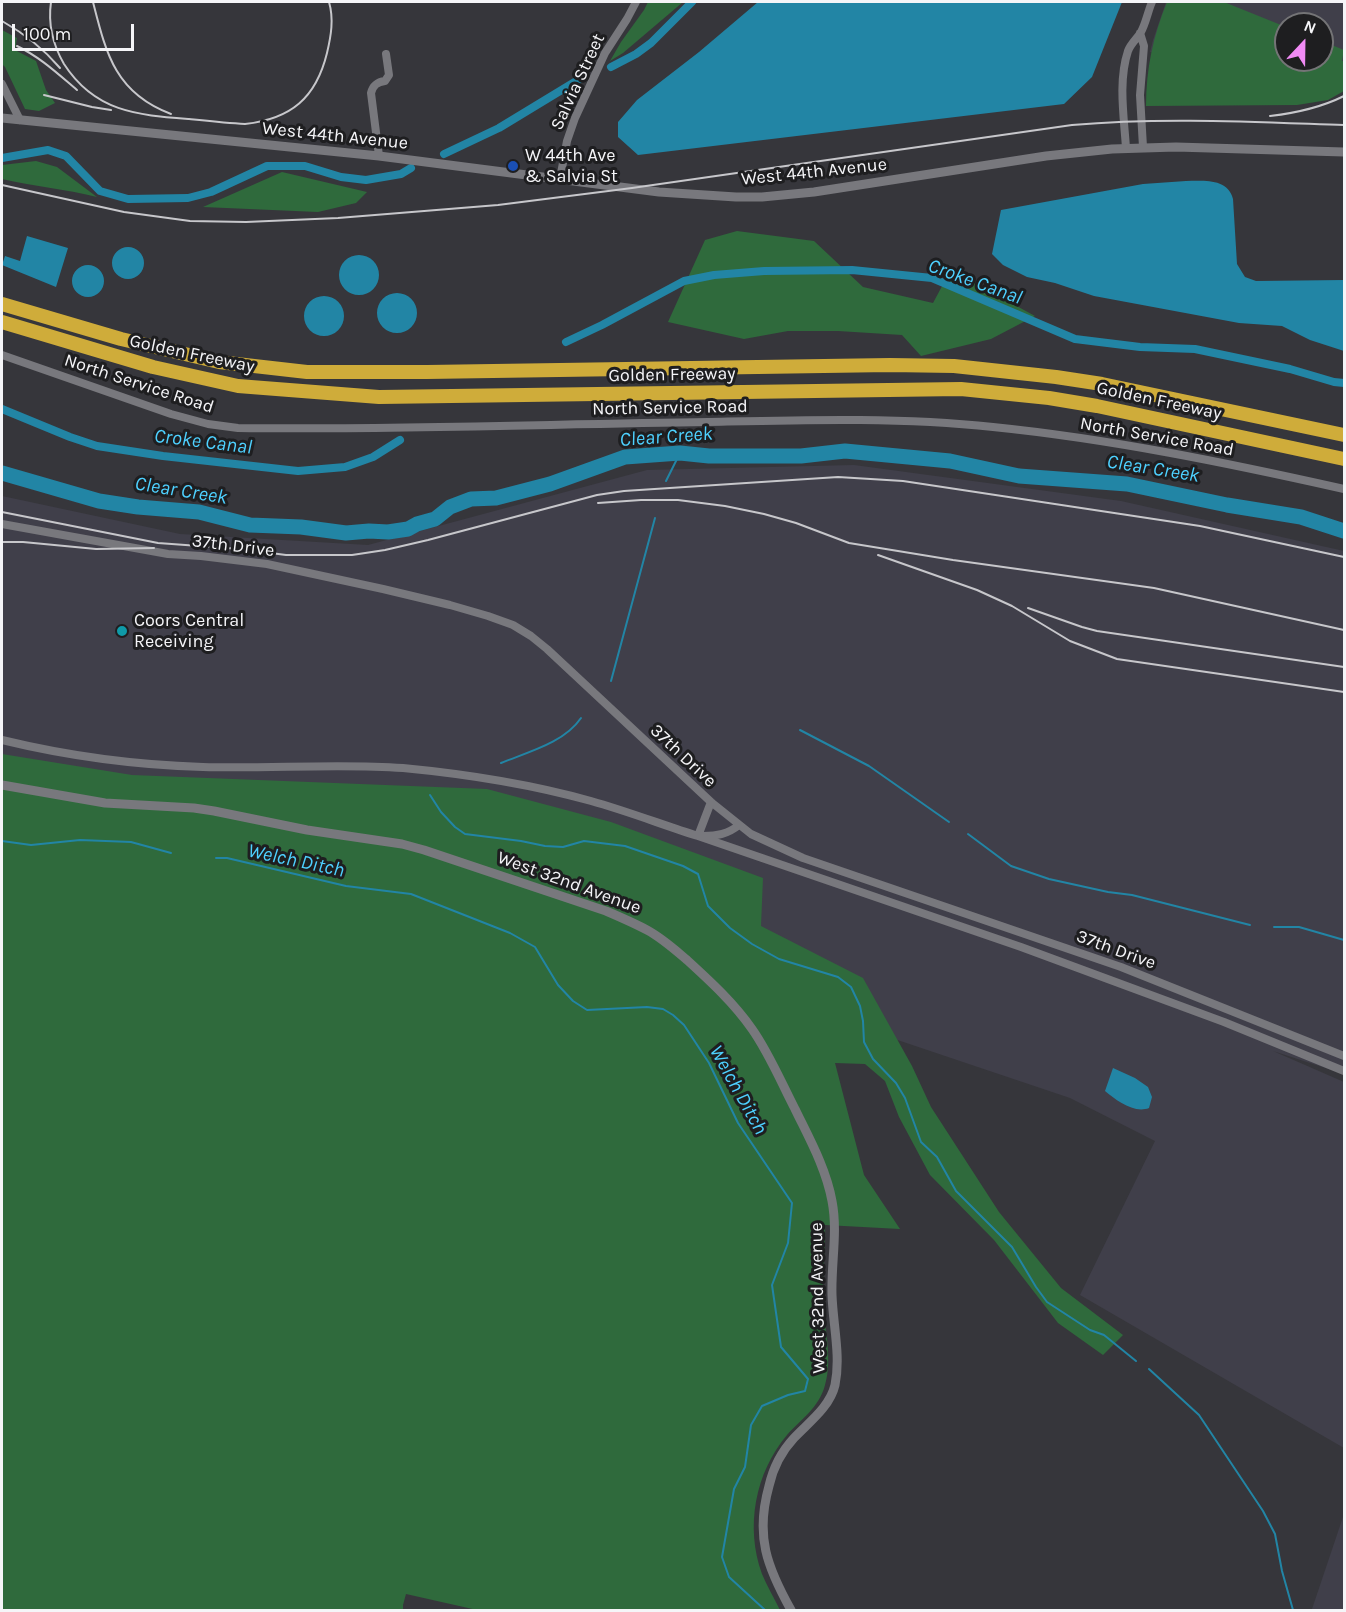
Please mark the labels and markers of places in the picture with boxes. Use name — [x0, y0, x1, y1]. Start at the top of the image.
place label: W 44th Ave & Salvia St — [525, 145, 618, 188]
marker: W 44th Ave & Salvia St — [506, 159, 520, 173]
place label: Coors Central Receiving — [134, 610, 244, 652]
marker: Coors Central Receiving — [115, 624, 129, 638]

